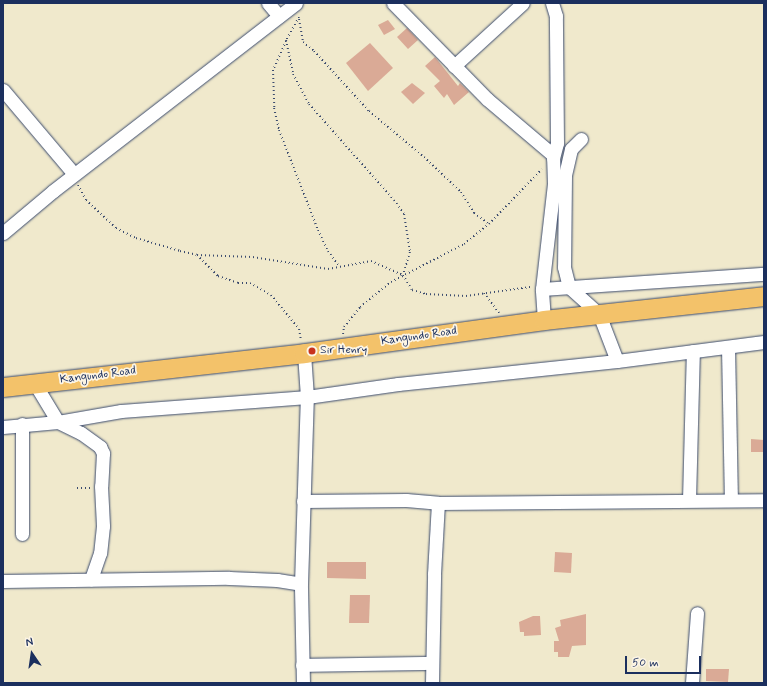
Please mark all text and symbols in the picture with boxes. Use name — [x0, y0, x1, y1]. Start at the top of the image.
street label: Kangundo Road — [381, 325, 457, 349]
place label: Sir Henry — [320, 344, 369, 358]
marker: Sir Henry — [307, 346, 317, 356]
street label: Kangundo Road — [60, 364, 136, 388]
north arrow — [12, 634, 52, 674]
text: N — [24, 635, 34, 650]
scale bar — [627, 648, 703, 674]
text: 50 m — [632, 655, 659, 671]

